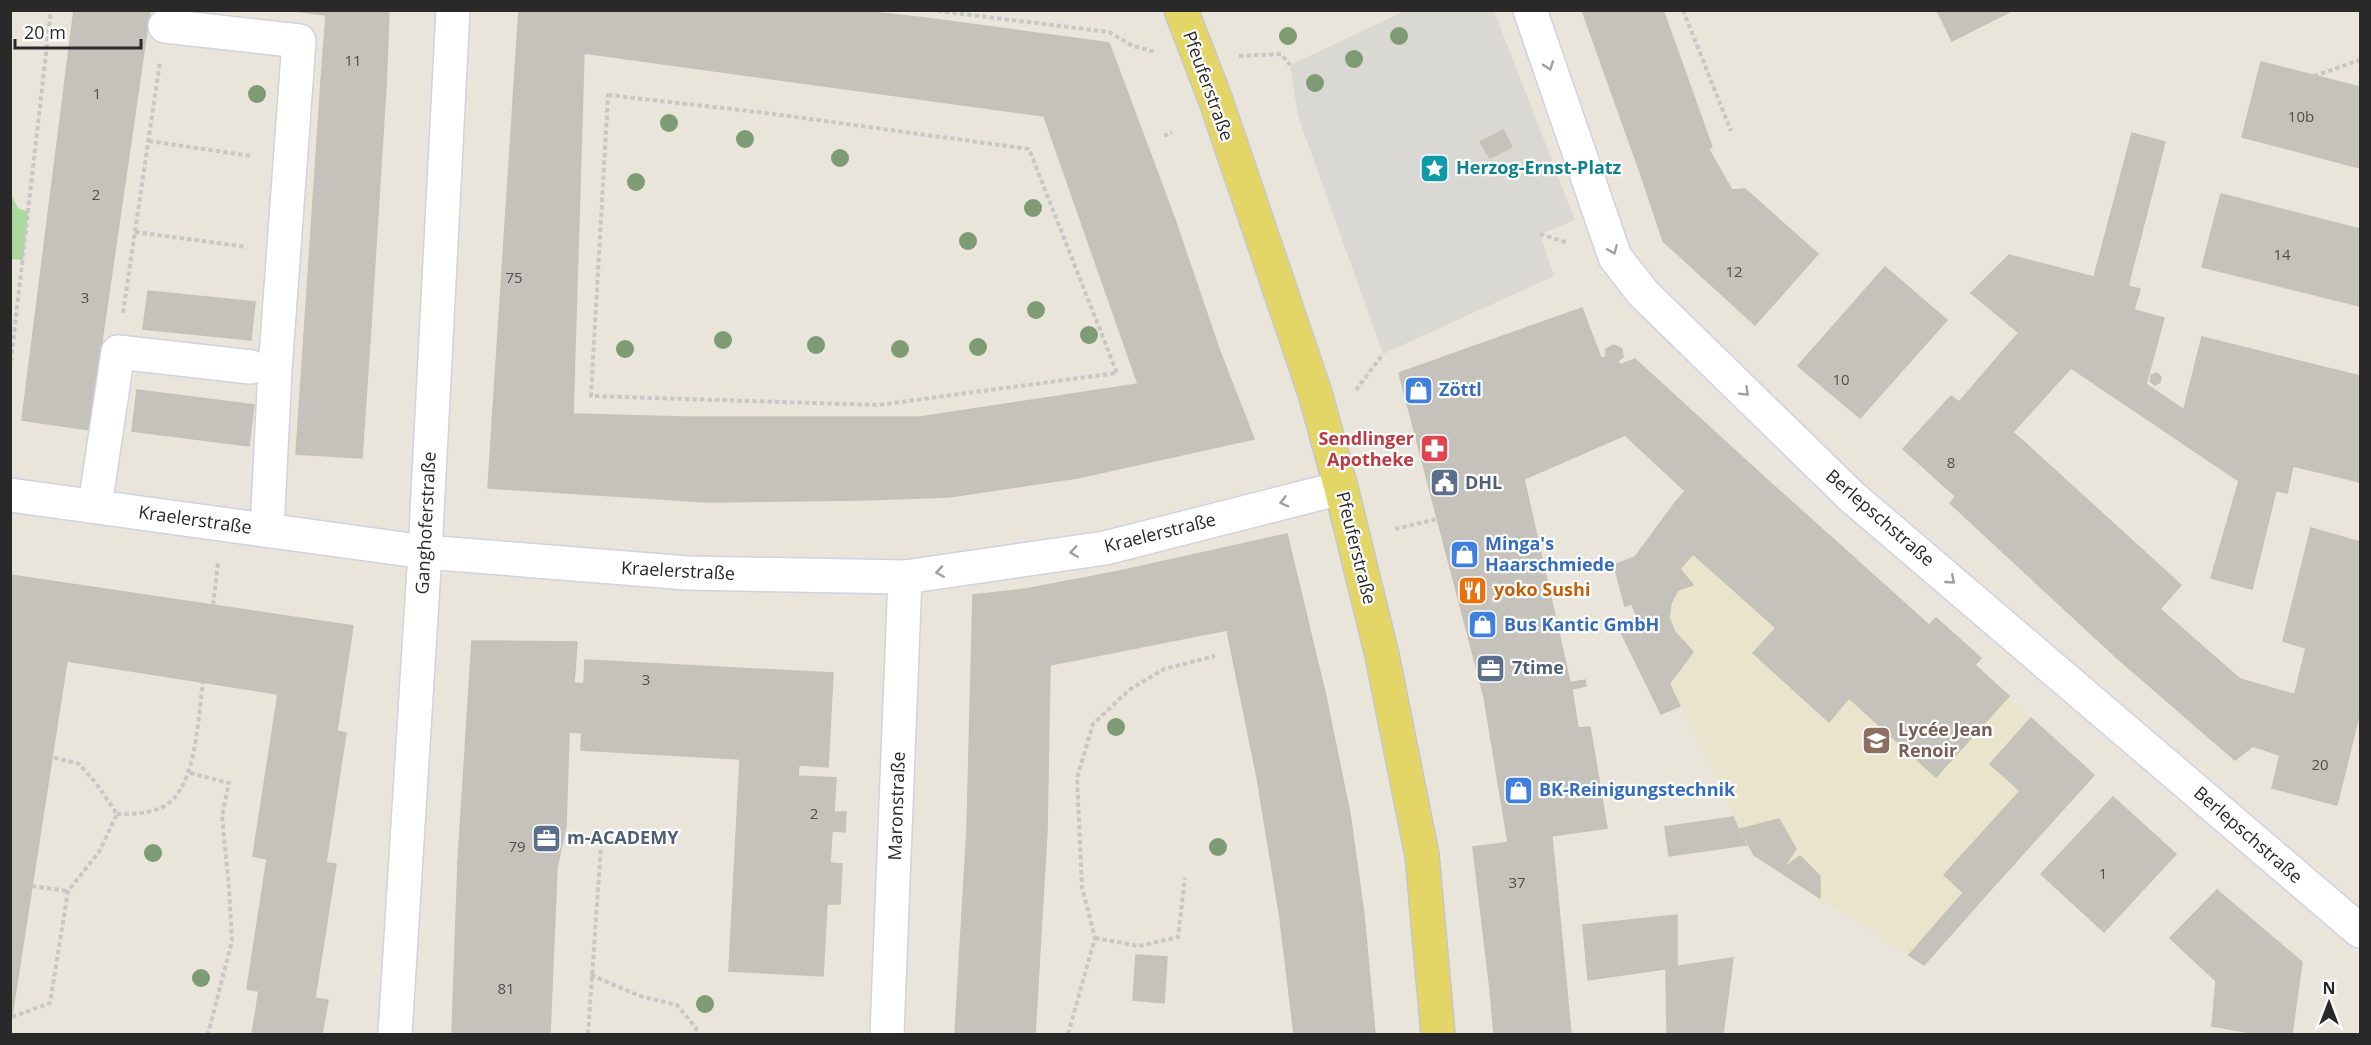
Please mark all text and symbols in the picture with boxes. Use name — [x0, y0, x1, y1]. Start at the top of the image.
scale bar — [15, 12, 141, 50]
text: 20 m — [24, 20, 66, 44]
street label: Pfeuferstraße — [1178, 27, 1240, 144]
house number: 11 — [344, 50, 362, 70]
one-way arrow — [1542, 60, 1554, 71]
house number: 1 — [93, 83, 101, 103]
house number: 10b — [2288, 106, 2314, 126]
place icon: Herzog-Ernst-Platz — [1419, 152, 1451, 184]
place label: Herzog-Ernst-Platz — [1456, 155, 1622, 179]
house number: 2 — [92, 184, 100, 204]
one-way arrow — [1606, 244, 1618, 255]
house number: 14 — [2273, 244, 2291, 264]
house number: 12 — [1725, 261, 1743, 281]
house number: 75 — [505, 267, 523, 287]
house number: 3 — [81, 287, 89, 307]
house number: 10 — [1832, 369, 1850, 389]
shop icon: Zöttl — [1402, 374, 1434, 406]
place label: Zöttl — [1439, 377, 1482, 401]
one-way arrow — [1738, 385, 1748, 396]
place label: Sendlinger Apotheke — [1318, 426, 1414, 471]
pharmacy icon: Sendlinger Apotheke — [1419, 433, 1451, 465]
street label: Ganghoferstraße — [409, 451, 441, 595]
house number: 8 — [1947, 452, 1955, 472]
street label: Berlepschstraße — [1821, 463, 1940, 571]
public building icon: DHL — [1428, 467, 1460, 499]
place label: DHL — [1465, 470, 1502, 494]
street label: Pfeuferstraße — [1331, 489, 1383, 607]
one-way arrow — [1279, 495, 1289, 508]
street label: Kraelerstraße — [137, 499, 253, 539]
street label: Kraelerstraße — [1101, 507, 1218, 557]
place label: Minga's Haarschmiede — [1485, 531, 1615, 576]
shop icon: Minga's Haarschmiede — [1448, 538, 1480, 570]
one-way arrow — [1069, 546, 1079, 558]
street label: Kraelerstraße — [620, 555, 736, 585]
one-way arrow — [935, 565, 945, 577]
one-way arrow — [1944, 573, 1955, 584]
restaurant icon: yoko Sushi — [1457, 574, 1489, 606]
place label: yoko Sushi — [1494, 577, 1590, 601]
shop icon: Bus Kantic GmbH — [1467, 609, 1499, 641]
place label: Bus Kantic GmbH — [1504, 612, 1659, 636]
office icon: 7time — [1475, 652, 1507, 684]
place label: 7time — [1512, 655, 1564, 679]
house number: 3 — [642, 669, 650, 689]
place label: Lycée Jean Renoir — [1898, 717, 1993, 762]
school or university icon: Lycée Jean Renoir — [1861, 724, 1893, 756]
street label: Maronstraße — [882, 751, 910, 861]
house number: 20 — [2311, 754, 2329, 774]
shop icon: BK-Reinigungstechnik — [1502, 774, 1534, 806]
place label: BK-Reinigungstechnik — [1539, 777, 1736, 801]
street label: Berlepschstraße — [2189, 780, 2308, 888]
house number: 2 — [810, 803, 818, 823]
office icon: m-ACADEMY — [530, 822, 562, 854]
place label: m-ACADEMY — [567, 825, 679, 849]
house number: 79 — [508, 836, 526, 856]
house number: 1 — [2099, 863, 2107, 883]
house number: 37 — [1508, 872, 1526, 892]
north arrow — [2299, 973, 2359, 1033]
text: N — [2322, 977, 2336, 999]
house number: 81 — [497, 978, 515, 998]

